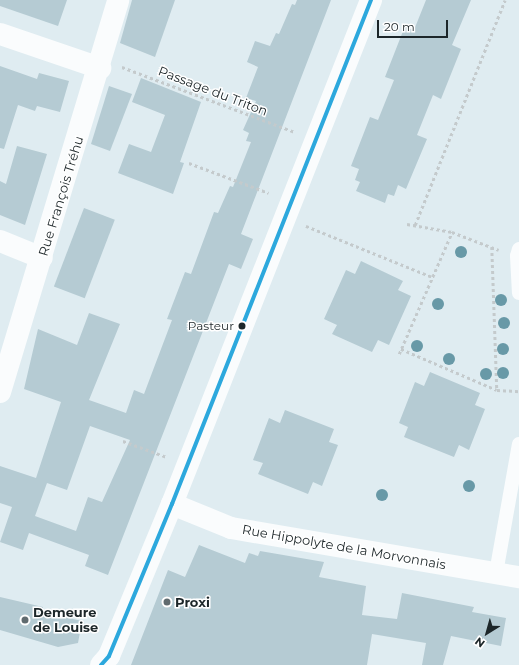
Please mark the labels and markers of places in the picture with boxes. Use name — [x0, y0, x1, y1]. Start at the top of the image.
place label: Pasteur — [188, 319, 234, 333]
marker: Pasteur — [237, 321, 247, 331]
place label: Proxi — [175, 594, 210, 610]
marker: Proxi — [162, 597, 172, 607]
place label: Demeure de Louise — [33, 605, 98, 636]
marker: Demeure de Louise — [20, 615, 30, 625]

